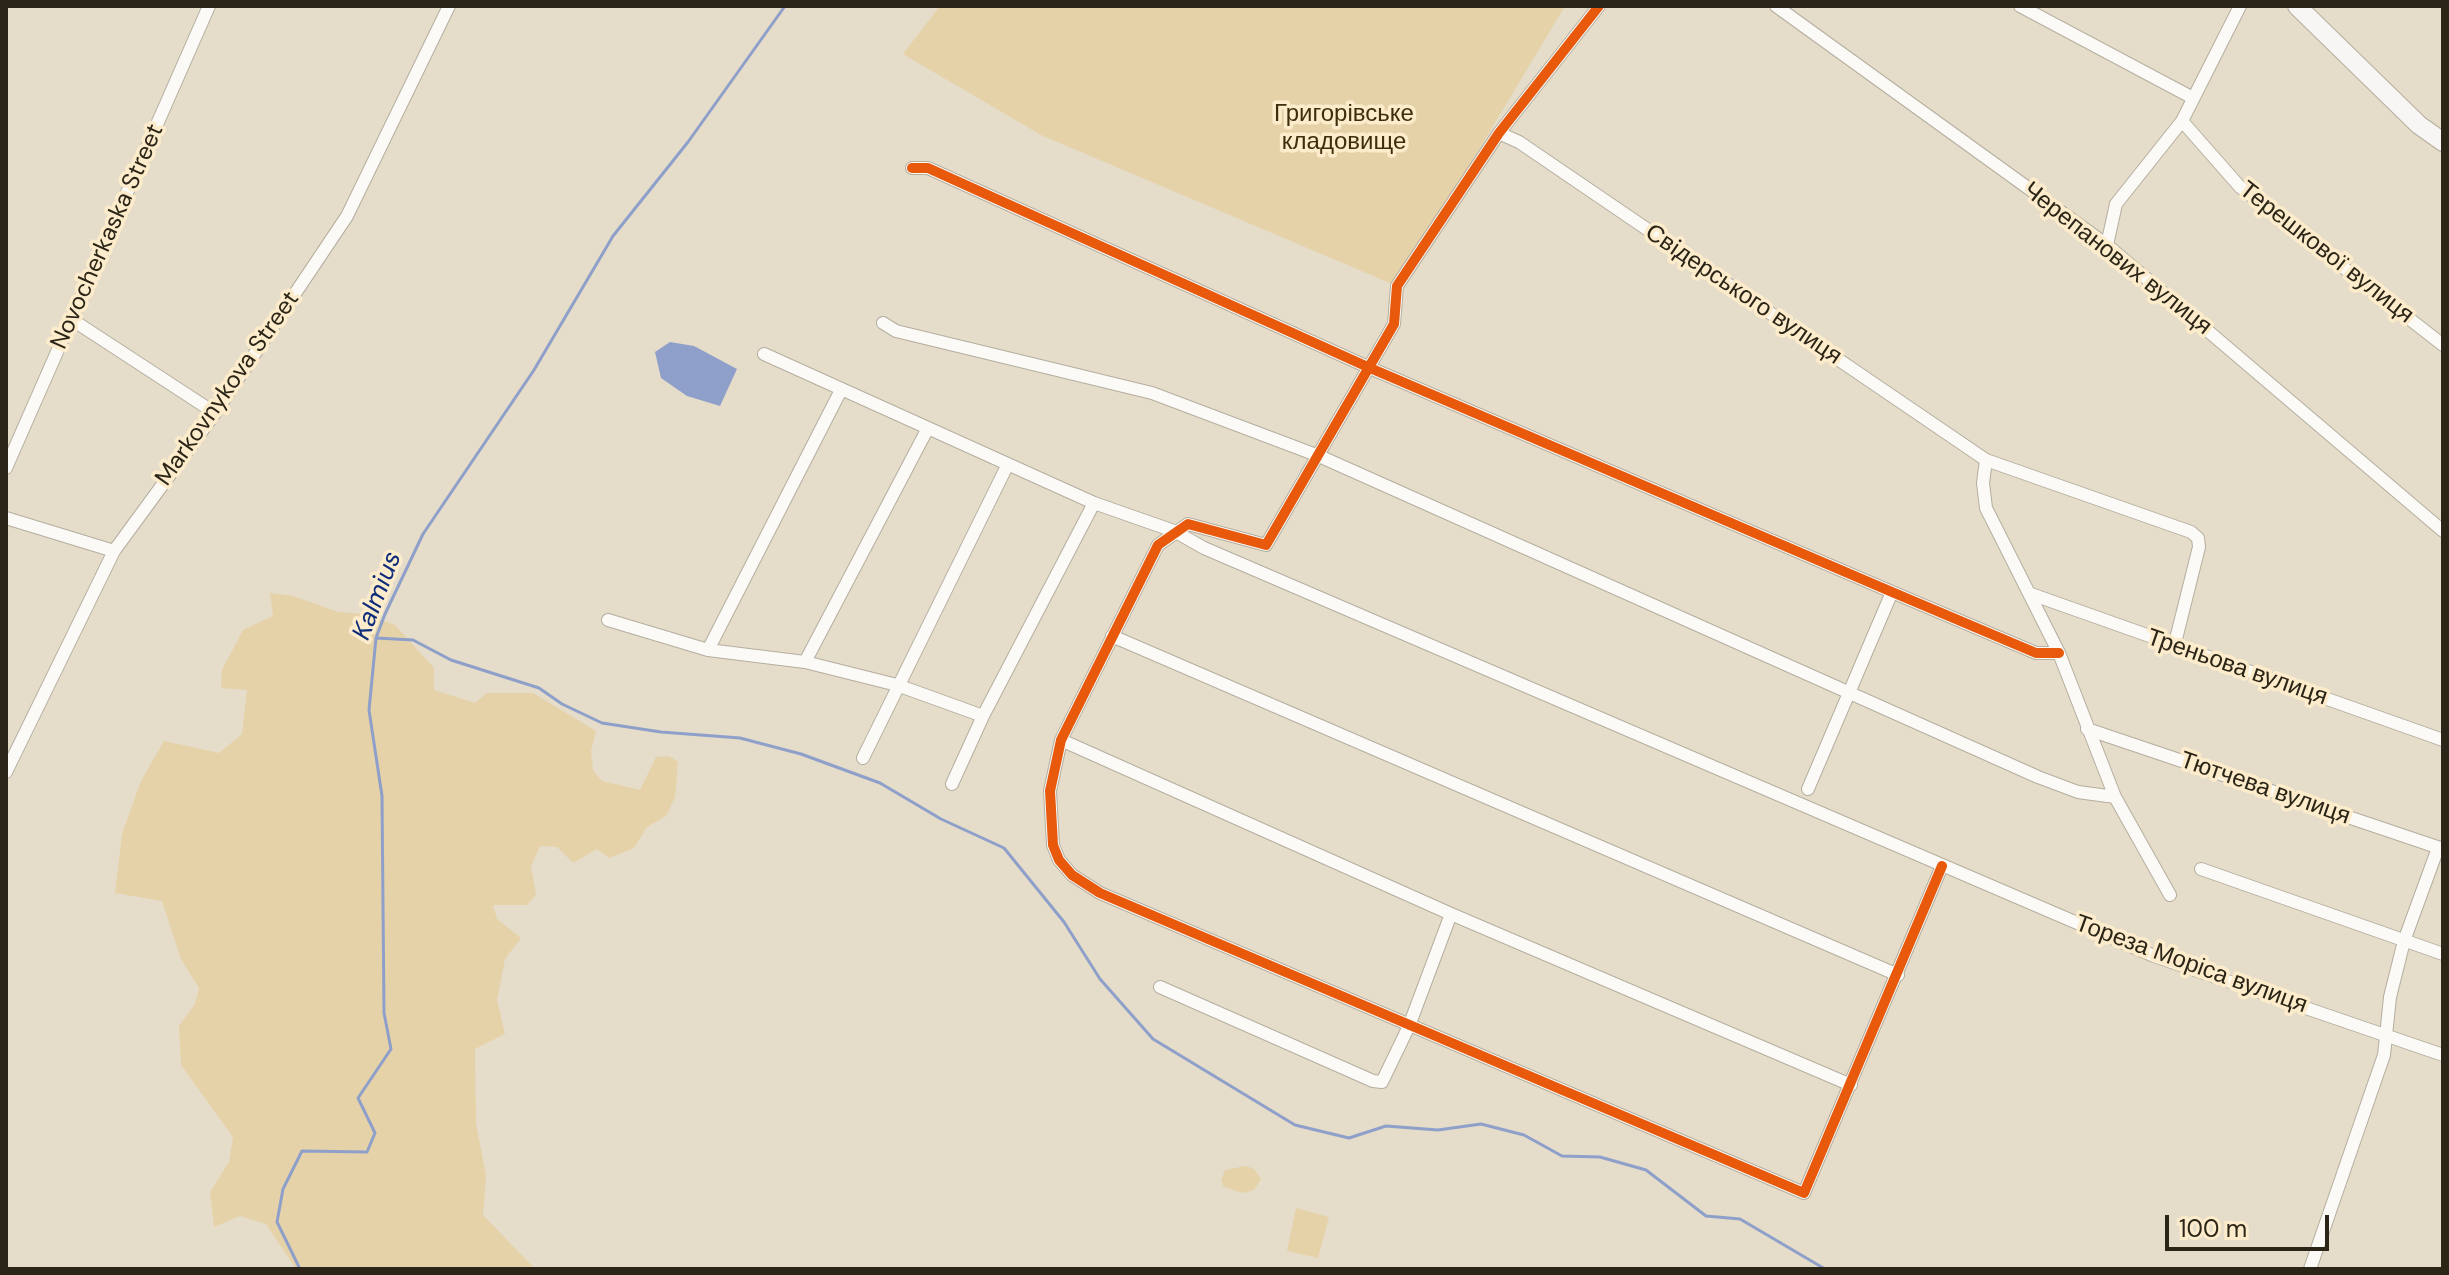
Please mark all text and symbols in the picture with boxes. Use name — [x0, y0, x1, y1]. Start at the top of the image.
park label: Григорівське кладовище — [1274, 101, 1414, 157]
street label: Novocherkaska Street — [45, 120, 171, 354]
street label: Черепанових вулиця — [2017, 176, 2217, 342]
street label: Терешкової вулиця — [2233, 176, 2419, 330]
street label: Свiдерського вулиця — [1639, 218, 1847, 372]
street label: Markovnykova Street — [150, 286, 306, 492]
water label: Kalmius — [347, 547, 409, 645]
street label: Треньова вулиця — [2143, 624, 2331, 712]
street label: Тютчева вулиця — [2176, 746, 2354, 832]
street label: Тореза Моріса вулиця — [2071, 910, 2311, 1020]
scale bar — [2169, 1199, 2333, 1249]
text: 100 m — [2179, 1213, 2247, 1244]

